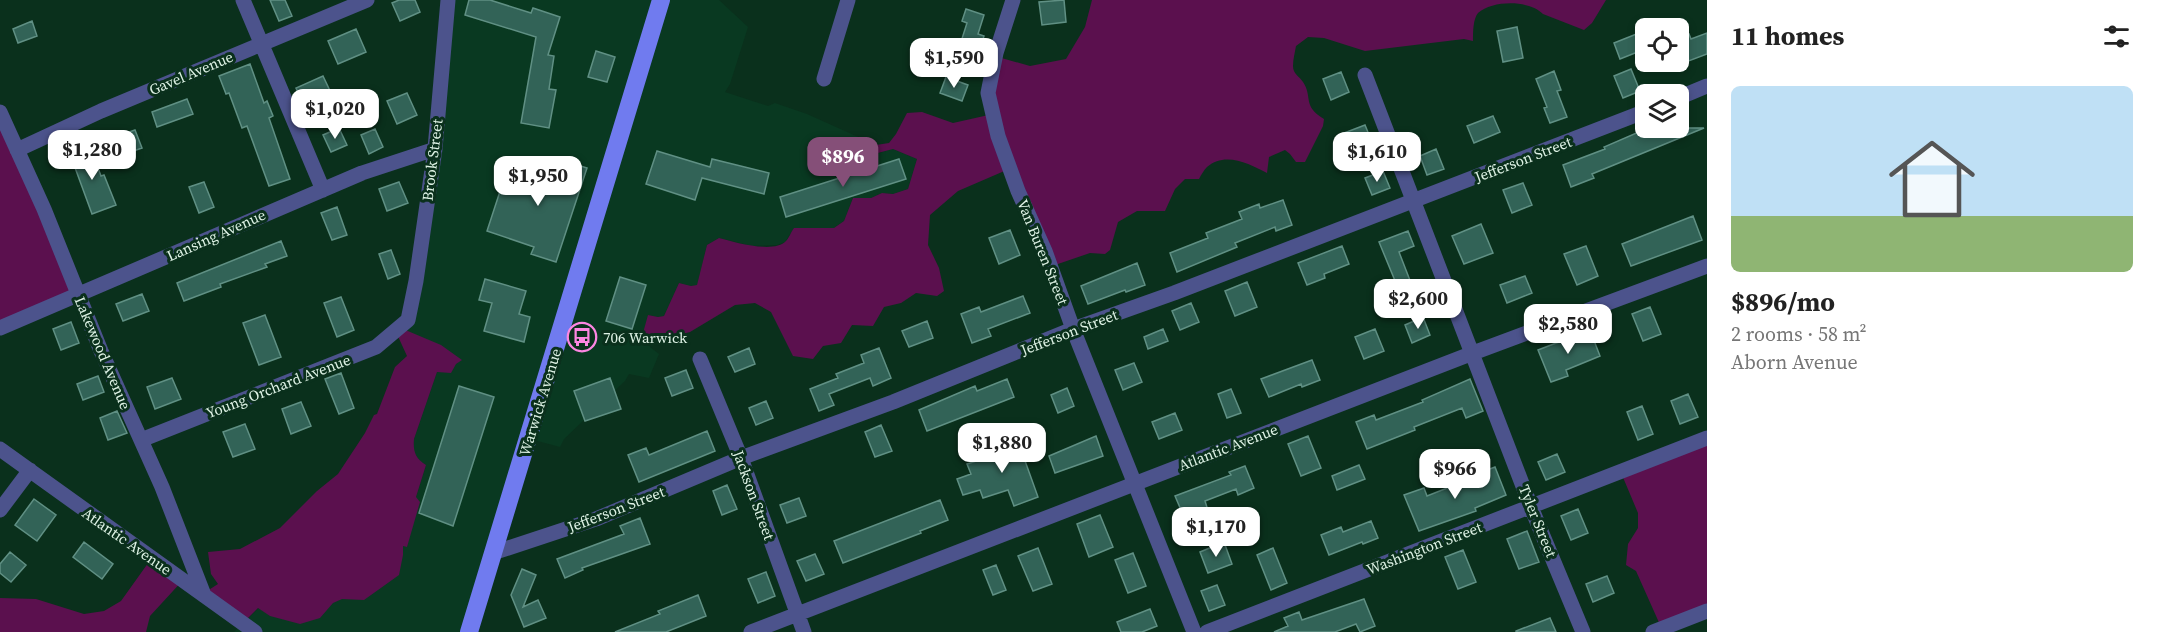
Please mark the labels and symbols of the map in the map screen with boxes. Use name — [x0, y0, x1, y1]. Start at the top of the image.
pin: $1,590 — [905, 38, 1003, 89]
street label: Gavel Avenue — [146, 46, 237, 100]
pin: $1,020 — [286, 89, 384, 140]
street label: Brook Street — [417, 118, 447, 202]
pin: $1,280 — [43, 130, 141, 181]
street label: Jefferson Street — [1471, 131, 1575, 188]
pin: $1,610 — [1328, 132, 1426, 183]
pin: $896 — [807, 137, 879, 188]
pin: $1,950 — [489, 156, 587, 207]
street label: Van Buren Street — [1012, 196, 1074, 308]
street label: Lansing Avenue — [163, 204, 269, 266]
pin: $2,600 — [1369, 279, 1467, 330]
street label: Lakewood Avenue — [70, 293, 136, 413]
street label: Jefferson Street — [1017, 304, 1121, 361]
pin: $2,580 — [1519, 304, 1617, 355]
bus stop icon: 706 Warwick — [566, 321, 598, 353]
place label: 706 Warwick — [603, 327, 688, 348]
street label: Warwick Avenue — [514, 345, 566, 458]
street label: Young Orchard Avenue — [203, 349, 354, 423]
street label: Atlantic Avenue — [1175, 418, 1281, 476]
pin: $1,880 — [953, 423, 1051, 474]
street label: Jackson Street — [728, 446, 780, 543]
pin: $966 — [1419, 449, 1491, 500]
street label: Jefferson Street — [564, 481, 668, 538]
street label: Tyler Street — [1514, 482, 1562, 561]
street label: Atlantic Avenue — [78, 502, 176, 580]
pin: $1,170 — [1167, 507, 1265, 558]
street label: Washington Street — [1363, 516, 1485, 580]

